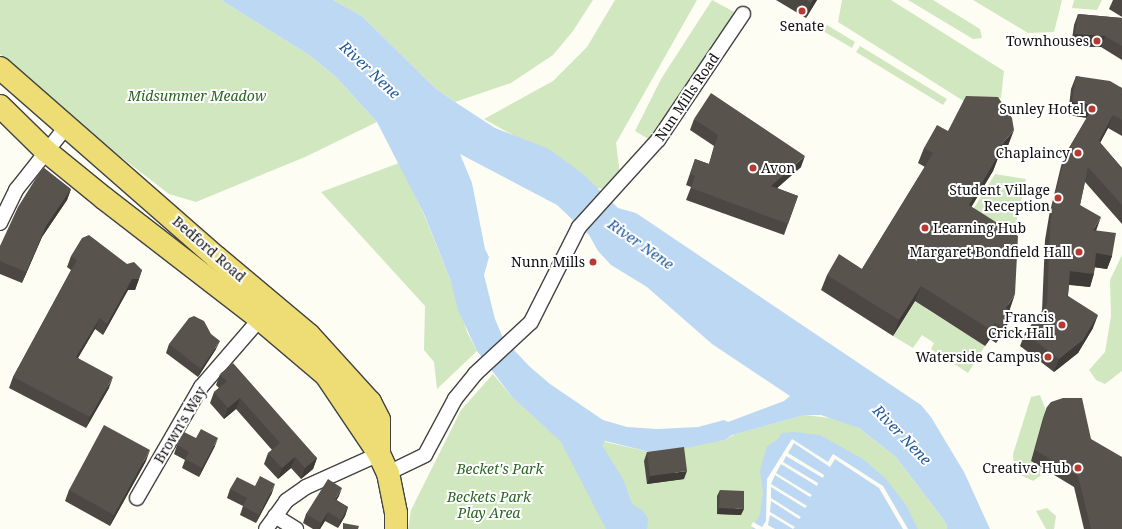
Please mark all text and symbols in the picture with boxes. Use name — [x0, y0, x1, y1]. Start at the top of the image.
marker: Senate — [797, 6, 807, 16]
place label: Senate — [780, 18, 824, 34]
place label: Townhouses — [1006, 33, 1089, 49]
marker: Townhouses — [1092, 36, 1102, 46]
water label: River Nene — [336, 37, 404, 103]
street label: Nun Mills Road — [651, 50, 723, 144]
park label: Midsummer Meadow — [128, 88, 266, 104]
place label: Sunley Hotel — [999, 101, 1084, 117]
marker: Sunley Hotel — [1087, 104, 1097, 114]
place label: Chaplaincy — [996, 145, 1070, 161]
marker: Chaplaincy — [1073, 148, 1083, 158]
place label: Avon — [761, 160, 795, 176]
marker: Avon — [748, 163, 758, 173]
place label: Student Village Reception — [949, 182, 1050, 214]
marker: Student Village Reception — [1053, 193, 1063, 203]
street label: Bedford Road — [169, 213, 249, 285]
water label: River Nene — [605, 215, 677, 273]
place label: Learning Hub — [933, 220, 1026, 236]
marker: Learning Hub — [920, 223, 930, 233]
place label: Margaret Bondfield Hall — [909, 244, 1071, 260]
marker: Margaret Bondfield Hall — [1074, 247, 1084, 257]
place label: Nunn Mills — [511, 254, 585, 270]
marker: Nunn Mills — [588, 257, 598, 267]
place label: Francis Crick Hall — [988, 309, 1054, 342]
marker: Francis Crick Hall — [1057, 320, 1067, 330]
place label: Waterside Campus — [915, 349, 1040, 365]
marker: Waterside Campus — [1043, 352, 1053, 362]
street label: Brown's Way — [151, 384, 209, 466]
water label: River Nene — [869, 401, 935, 469]
place label: Creative Hub — [982, 460, 1070, 476]
park label: Becket's Park — [456, 461, 544, 477]
marker: Creative Hub — [1073, 463, 1083, 473]
park label: Beckets Park Play Area — [447, 489, 531, 522]

